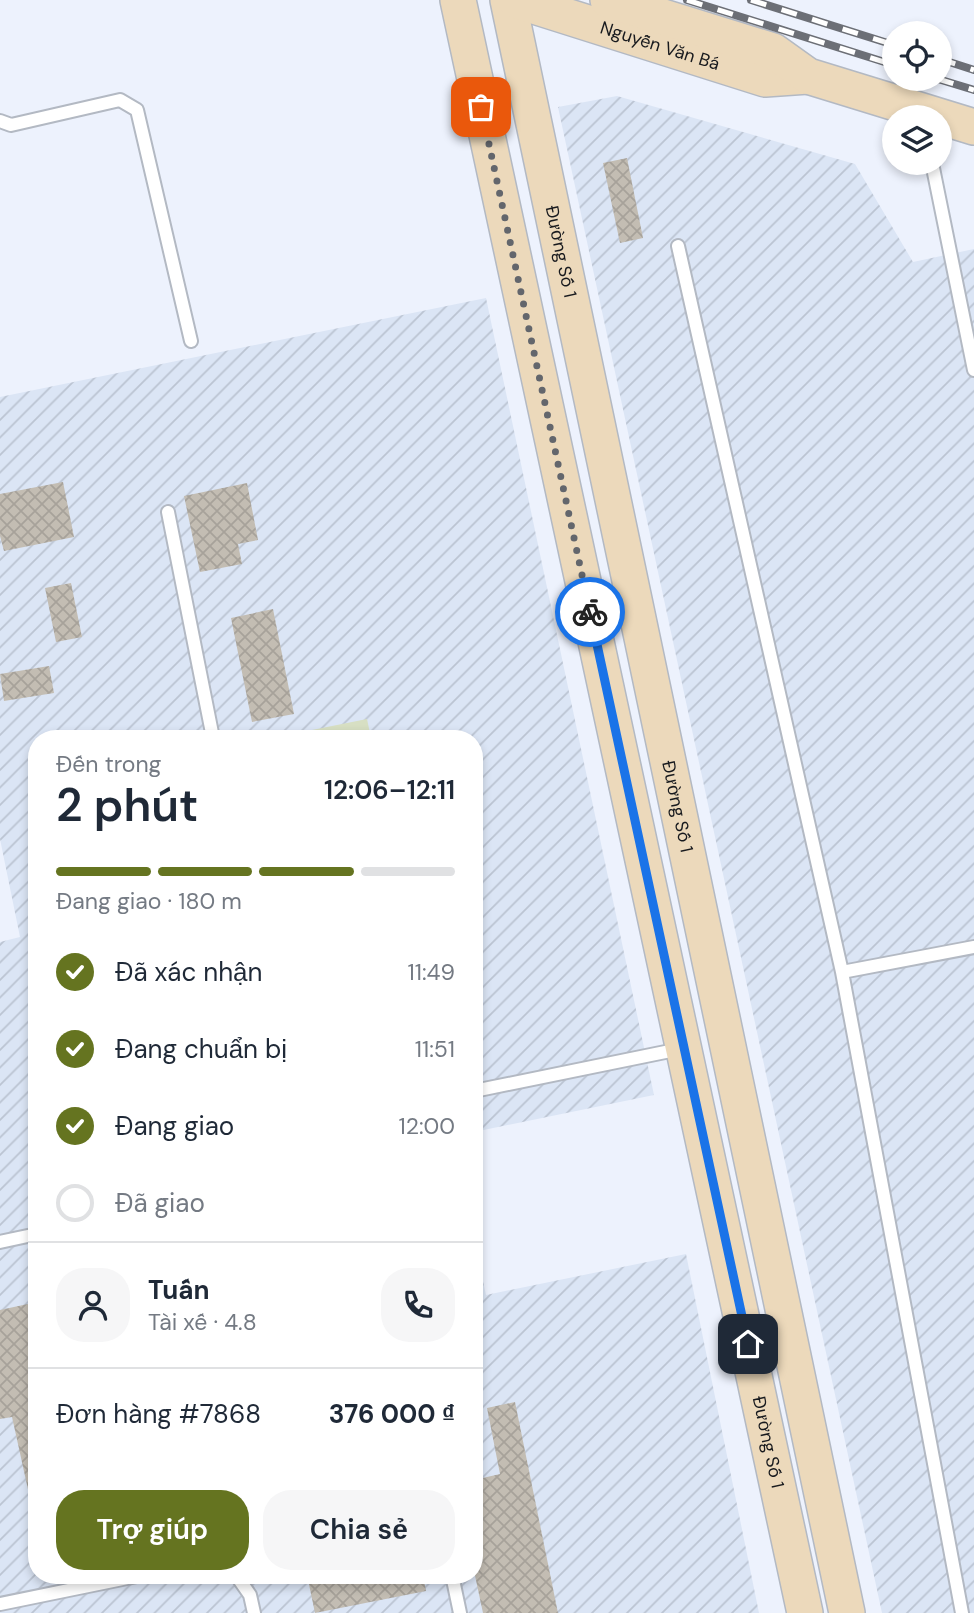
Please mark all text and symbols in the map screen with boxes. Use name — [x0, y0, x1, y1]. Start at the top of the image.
street label: Nguyễn Văn Bá — [597, 16, 723, 76]
map controls — [882, 21, 952, 175]
button: locate — [882, 21, 952, 91]
pin — [451, 77, 511, 137]
icon: bag — [462, 88, 500, 126]
button: layers — [882, 105, 952, 175]
street label: Đường Số 1 — [540, 203, 582, 300]
courier — [555, 577, 625, 647]
icon: bike — [571, 593, 609, 631]
text: Đến trong — [56, 749, 161, 779]
street label: Đường Số 1 — [656, 758, 699, 855]
text: 12:06–12:11 — [324, 773, 455, 807]
text: 2 phút — [56, 775, 198, 835]
text: Đang giao · 180 m — [56, 886, 242, 916]
icon: check — [56, 953, 94, 991]
text: Đã xác nhận — [115, 955, 263, 989]
text: 11:49 — [408, 957, 455, 987]
icon: check — [56, 1030, 94, 1068]
text: Đang chuẩn bị — [115, 1032, 287, 1066]
text: 11:51 — [415, 1034, 455, 1064]
icon: check — [56, 1107, 94, 1145]
text: Đang giao — [115, 1109, 234, 1143]
text: 12:00 — [398, 1111, 455, 1141]
text: Đã giao — [115, 1186, 205, 1220]
button: person — [56, 1268, 130, 1342]
button: phone — [381, 1268, 455, 1342]
text: Tuấn — [148, 1273, 210, 1307]
text: Tài xế · 4.8 — [148, 1307, 257, 1337]
pin — [718, 1314, 778, 1374]
icon: home — [729, 1325, 767, 1363]
street label: Đường Số 1 — [747, 1394, 790, 1490]
text: Đơn hàng #7868 — [56, 1397, 261, 1431]
text: 376 000 ₫ — [329, 1397, 455, 1431]
button: Trợ giúp — [56, 1490, 249, 1570]
button: Chia sẻ — [263, 1490, 455, 1570]

